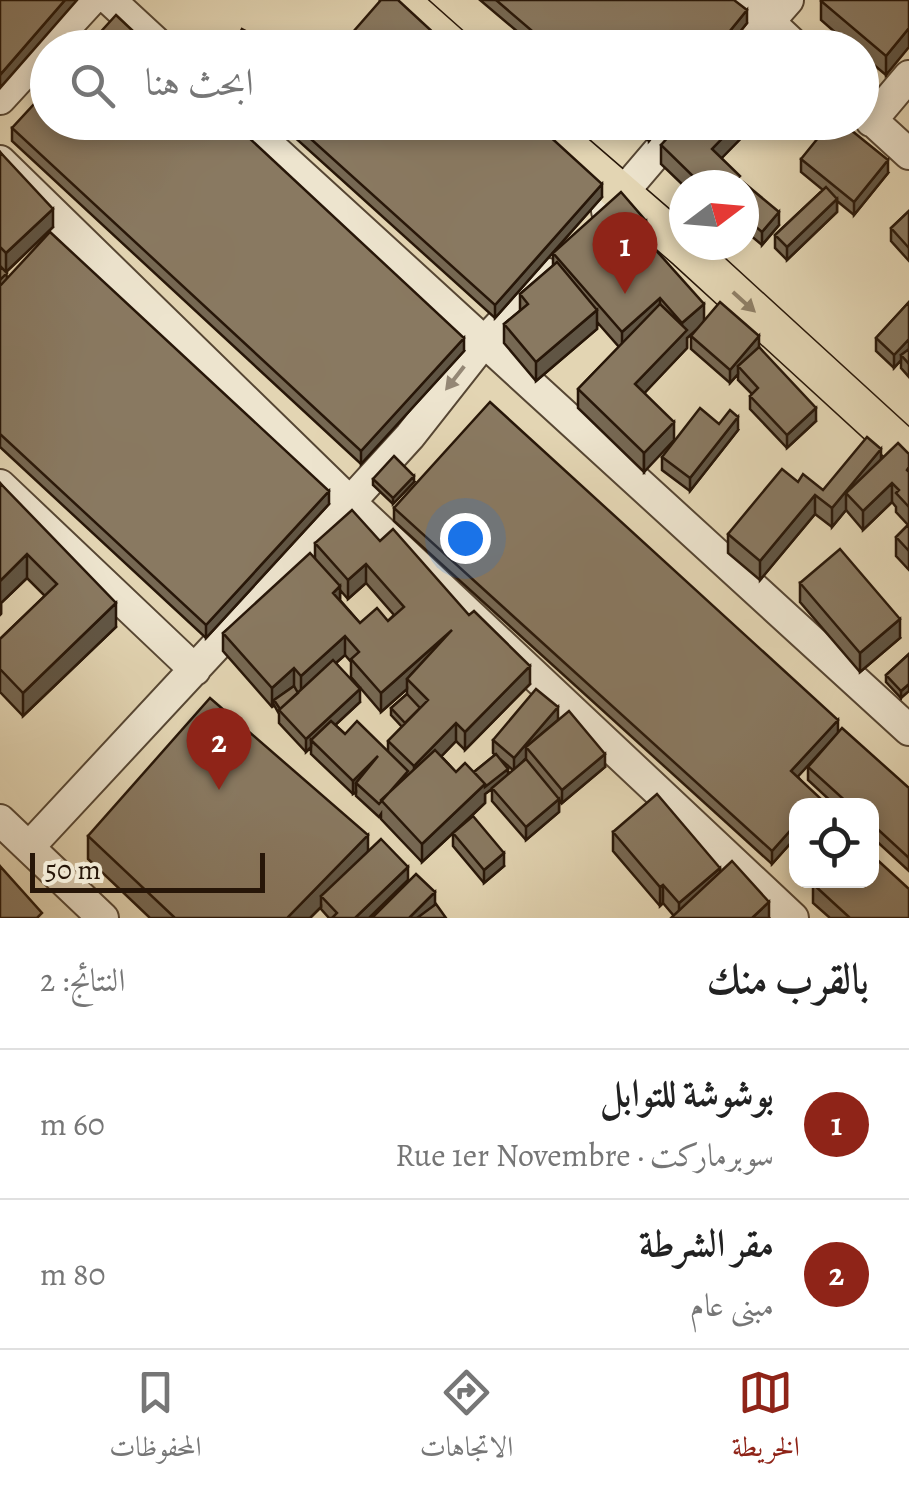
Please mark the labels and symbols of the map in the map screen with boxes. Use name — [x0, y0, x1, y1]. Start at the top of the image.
north arrow — [669, 170, 759, 260]
pin: 1 — [592, 212, 658, 294]
one-way arrow — [732, 290, 756, 313]
one-way arrow — [446, 365, 466, 391]
your location — [440, 513, 491, 564]
pin: 2 — [186, 708, 252, 790]
scale bar — [30, 848, 265, 893]

